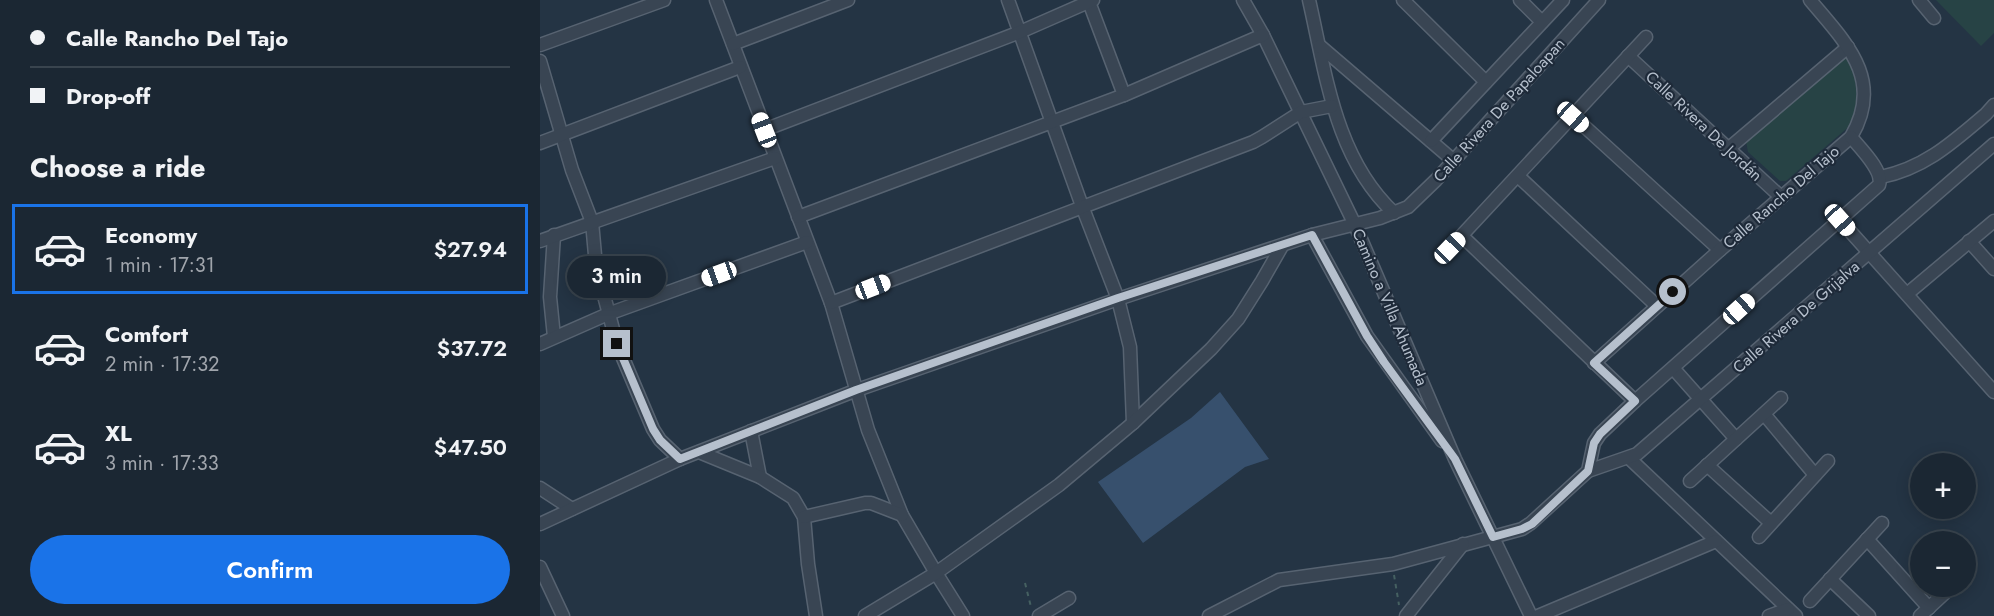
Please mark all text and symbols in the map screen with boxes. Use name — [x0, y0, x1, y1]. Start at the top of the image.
text: Calle Rancho Del Tajo — [66, 22, 288, 54]
street label: Calle Rivera De Papaloapan — [1428, 33, 1570, 187]
street label: Calle Rivera De Jordán — [1640, 66, 1768, 186]
text: Drop-off — [66, 80, 150, 112]
car — [1554, 98, 1592, 136]
car — [749, 110, 779, 150]
street label: Calle Rancho Del Tajo — [1718, 140, 1844, 254]
text: Choose a ride — [30, 148, 205, 187]
car — [1821, 201, 1859, 239]
text: Economy — [105, 219, 197, 251]
icon: car — [33, 222, 87, 276]
street label: Camino a Villa Ahumada — [1346, 225, 1434, 389]
car — [1431, 229, 1469, 267]
text: $27.94 — [434, 233, 507, 265]
text: 1 min · 17:31 — [105, 251, 215, 280]
street label: Calle Rivera De Grijalva — [1728, 255, 1864, 379]
callout: 3 min — [568, 257, 667, 299]
car — [699, 259, 739, 289]
text: 3 min — [591, 262, 642, 291]
car — [853, 272, 893, 302]
route start — [1659, 278, 1686, 305]
car — [1720, 290, 1758, 328]
text: Comfort — [105, 318, 188, 350]
icon: car — [33, 321, 87, 375]
route end — [603, 330, 630, 357]
text: $37.72 — [437, 332, 507, 364]
text: 2 min · 17:32 — [105, 350, 219, 379]
text: XL — [105, 417, 132, 449]
icon: car — [33, 420, 87, 474]
text: $47.50 — [434, 431, 507, 463]
text: 3 min · 17:33 — [105, 449, 219, 478]
map controls — [1910, 453, 1976, 597]
button: + — [1910, 453, 1976, 519]
button: − — [1910, 531, 1976, 597]
button: Confirm — [30, 535, 510, 604]

